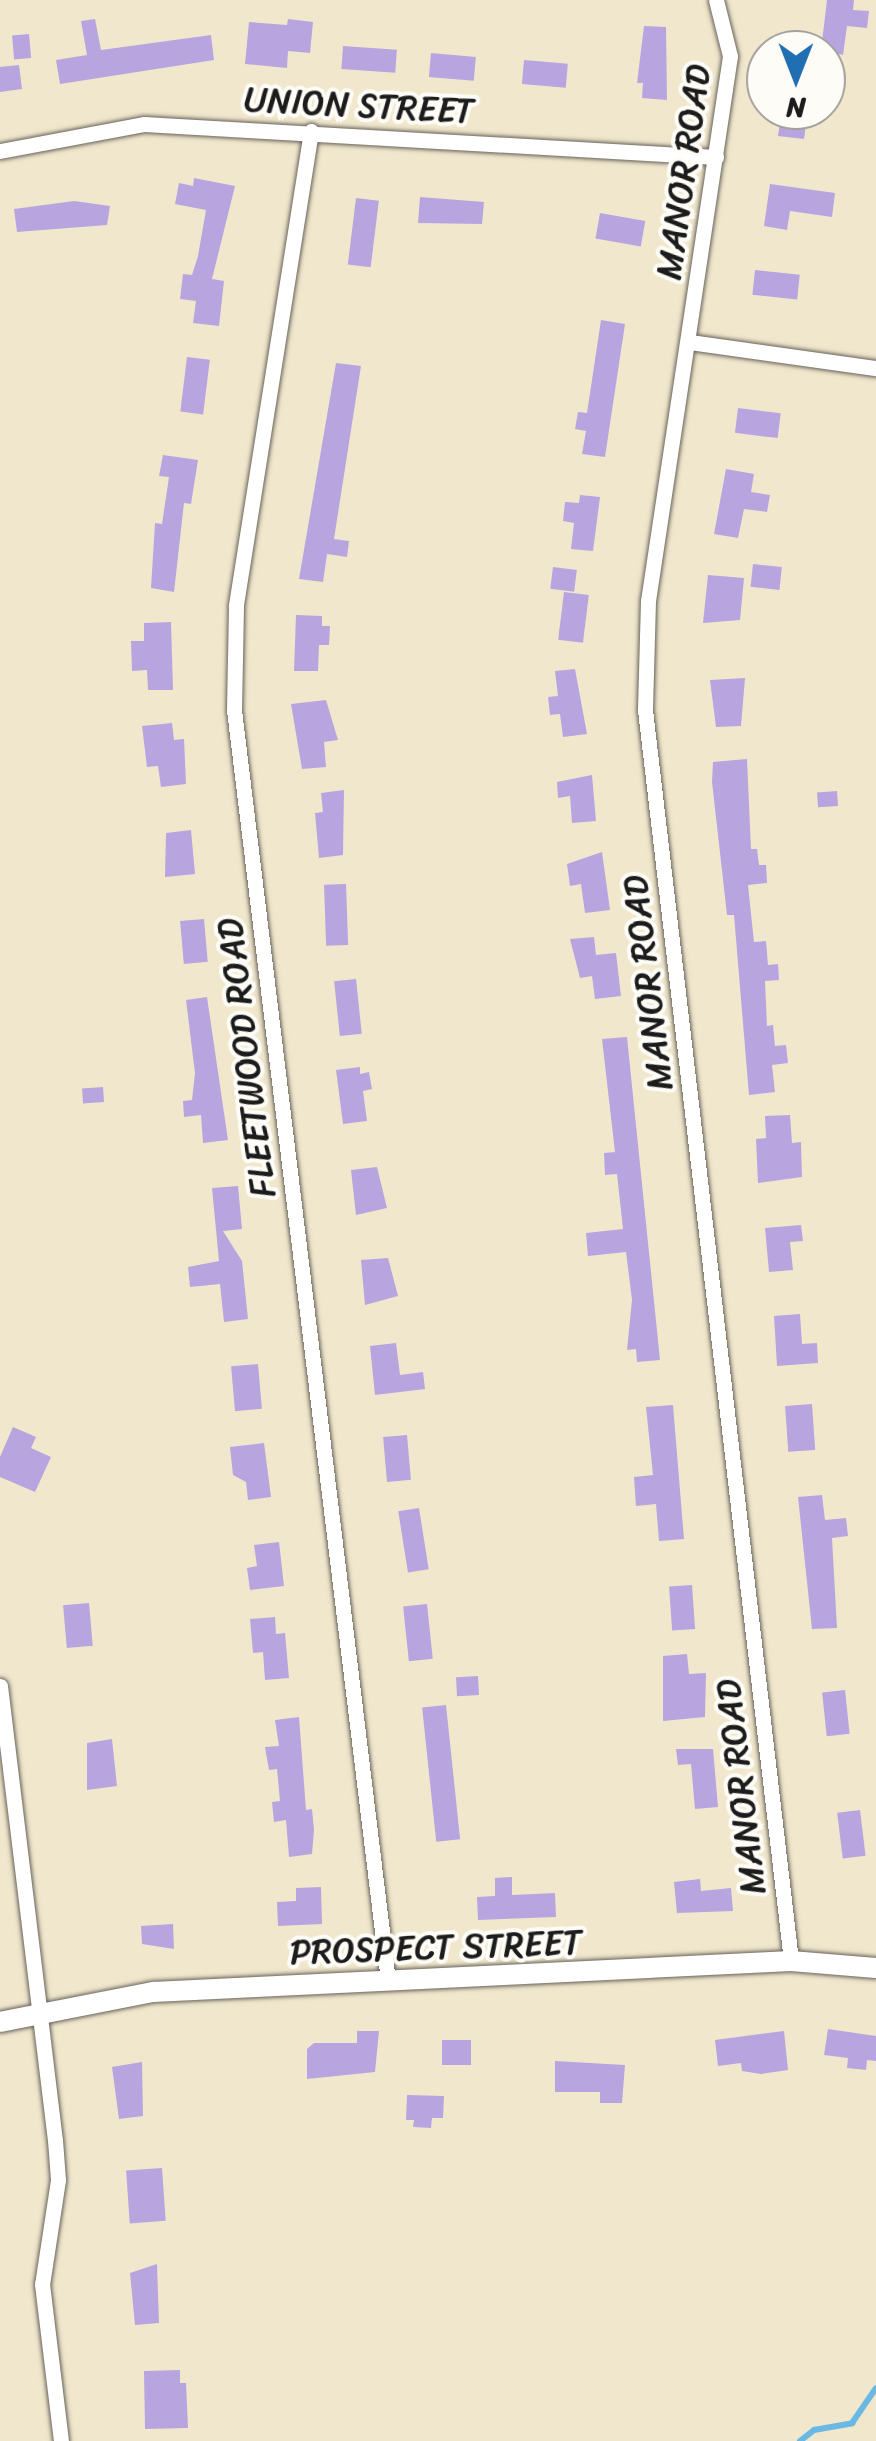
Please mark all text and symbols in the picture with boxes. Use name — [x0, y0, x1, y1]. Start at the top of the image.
north arrow — [746, 30, 846, 130]
street label: MANOR ROAD — [647, 62, 719, 282]
street label: UNION STREET — [241, 78, 477, 132]
text: N — [786, 84, 806, 133]
street label: MANOR ROAD — [613, 873, 681, 1093]
street label: FLEETWOOD ROAD — [208, 916, 284, 1200]
street label: MANOR ROAD — [706, 1677, 774, 1897]
street label: PROSPECT STREET — [289, 1921, 583, 1973]

